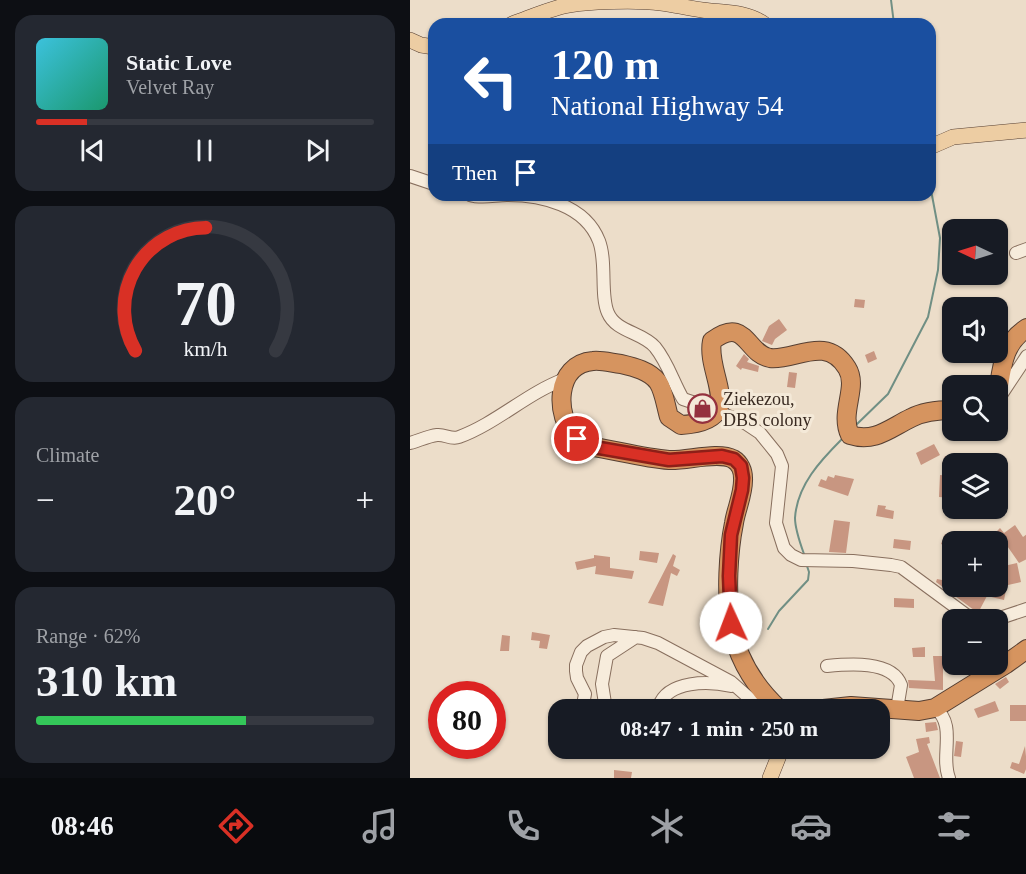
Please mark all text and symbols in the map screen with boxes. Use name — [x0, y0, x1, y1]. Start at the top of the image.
icon: left — [452, 42, 530, 120]
text: 120 m — [551, 42, 660, 88]
text: Static Love — [126, 50, 232, 75]
text: Velvet Ray — [126, 76, 214, 98]
text: National Highway 54 — [551, 91, 783, 121]
icon: previous — [76, 134, 109, 167]
icon: pause — [188, 134, 221, 167]
icon: next — [301, 134, 334, 167]
icon: arrive — [509, 156, 542, 189]
text: Then — [452, 160, 497, 185]
north arrow — [942, 219, 1008, 285]
map controls — [942, 219, 1008, 675]
text: 70 — [174, 269, 236, 338]
button: sound — [942, 297, 1008, 363]
text: km/h — [183, 337, 227, 361]
button: search — [942, 375, 1008, 441]
place label: Ziekezou, DBS colony — [723, 389, 812, 430]
shop icon: Ziekezou, DBS colony — [686, 393, 718, 425]
pin — [551, 413, 602, 464]
icon: arrive — [560, 422, 593, 455]
text: Climate — [36, 444, 99, 466]
button: layers — [942, 453, 1008, 519]
text: 20° — [174, 475, 237, 525]
text: − — [36, 482, 55, 518]
text: + — [355, 482, 374, 518]
button: + — [942, 531, 1008, 597]
position arrow — [699, 591, 763, 655]
button: − — [942, 609, 1008, 675]
text: Range · 62% — [36, 625, 140, 647]
text: 310 km — [36, 656, 177, 706]
speed limit sign: 80 — [428, 681, 506, 759]
text: 08:47 · 1 min · 250 m — [620, 716, 818, 741]
icon: directions — [215, 805, 257, 847]
icon: music — [359, 805, 401, 847]
icon: phone — [502, 805, 544, 847]
icon: climate — [646, 805, 688, 847]
icon: car — [790, 805, 832, 847]
icon: filters — [933, 805, 975, 847]
text: 08:46 — [51, 811, 114, 841]

